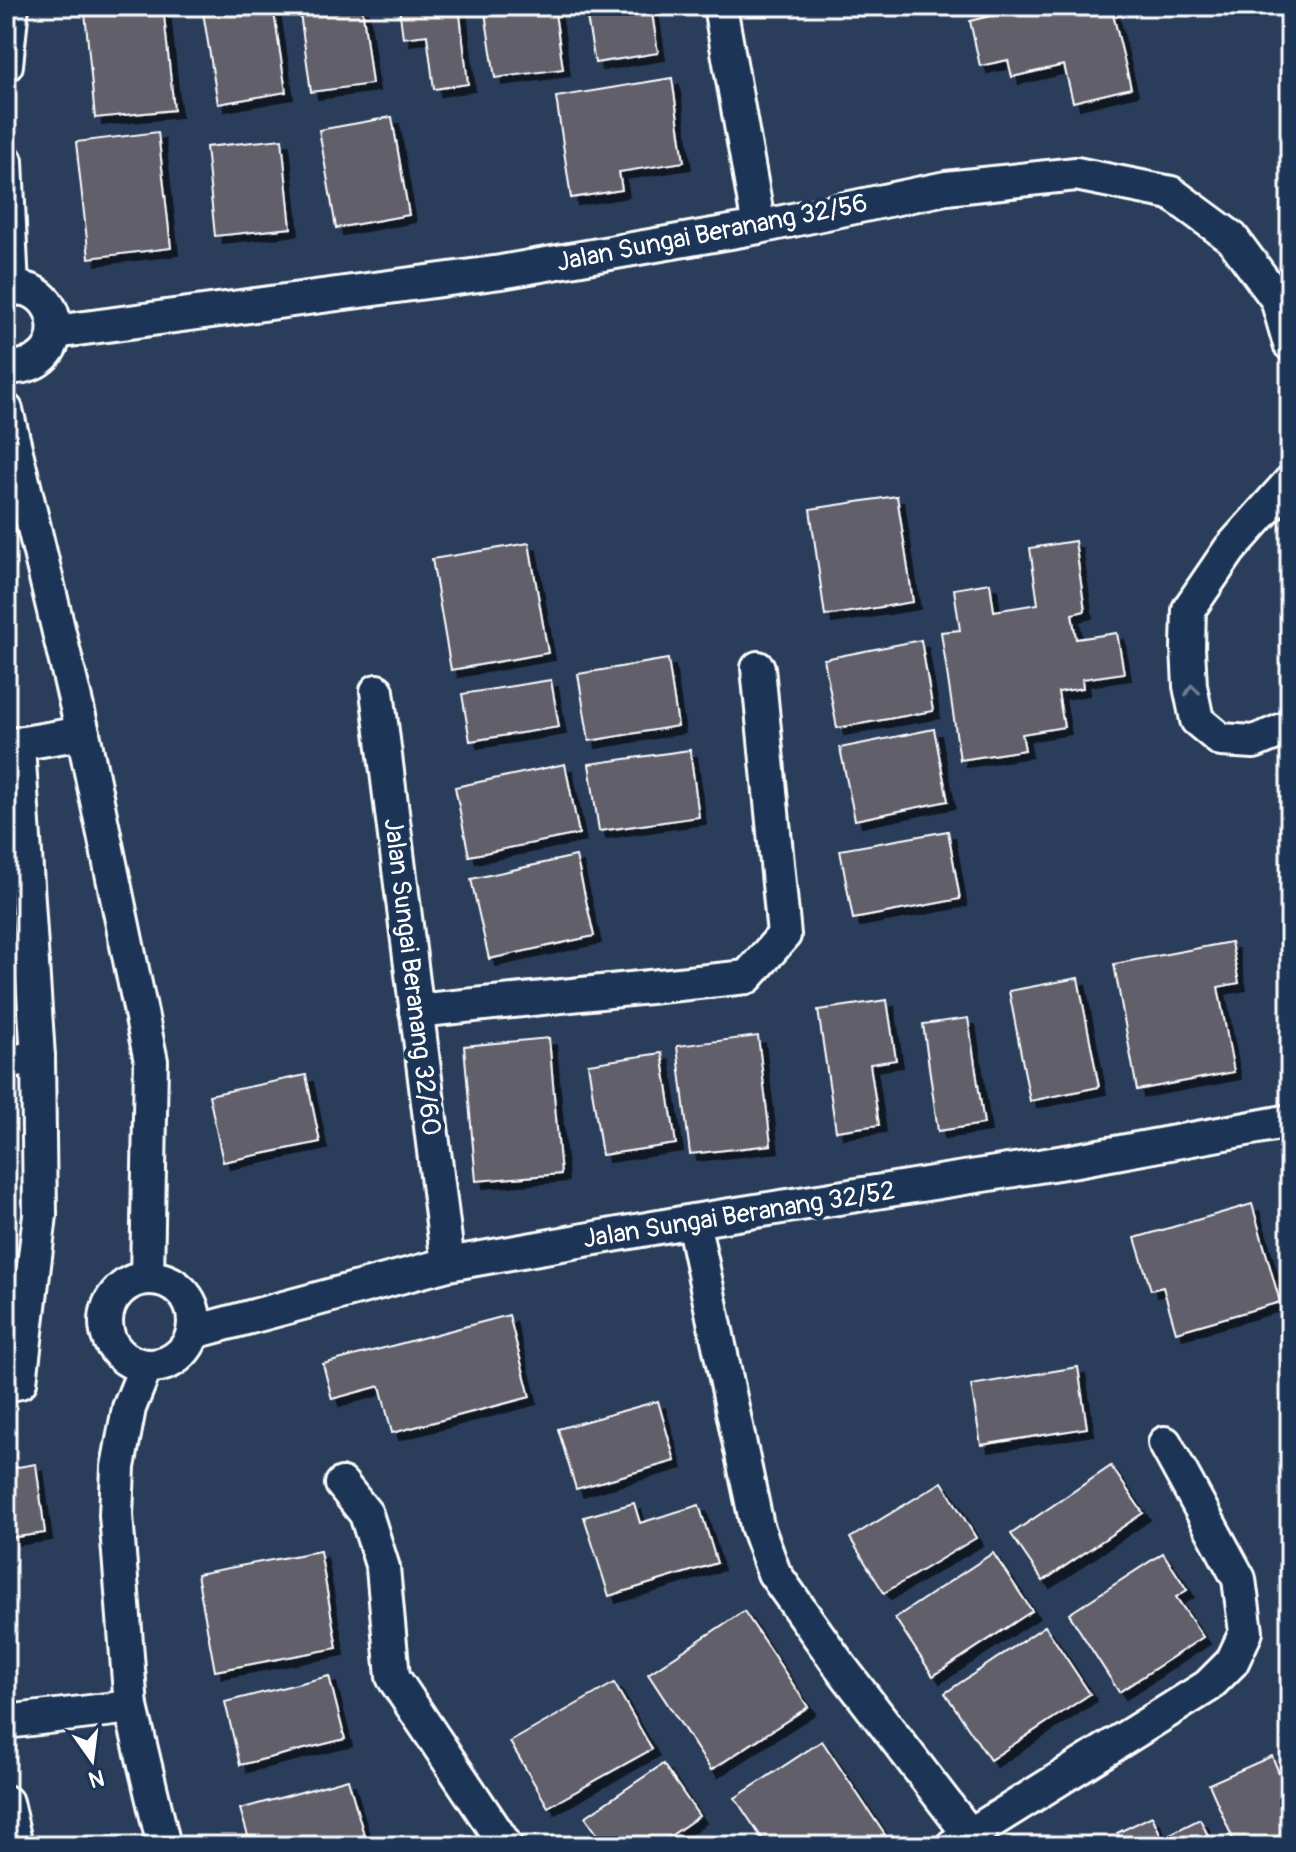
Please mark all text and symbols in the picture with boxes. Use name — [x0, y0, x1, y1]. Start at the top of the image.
street label: Jalan Sungai Beranang 32/56 — [554, 187, 870, 279]
one-way arrow — [1184, 683, 1201, 697]
street label: Jalan Sungai Beranang 32/60 — [377, 816, 447, 1138]
street label: Jalan Sungai Beranang 32/52 — [581, 1175, 897, 1255]
north arrow — [52, 1720, 132, 1800]
text: N — [86, 1763, 107, 1794]

